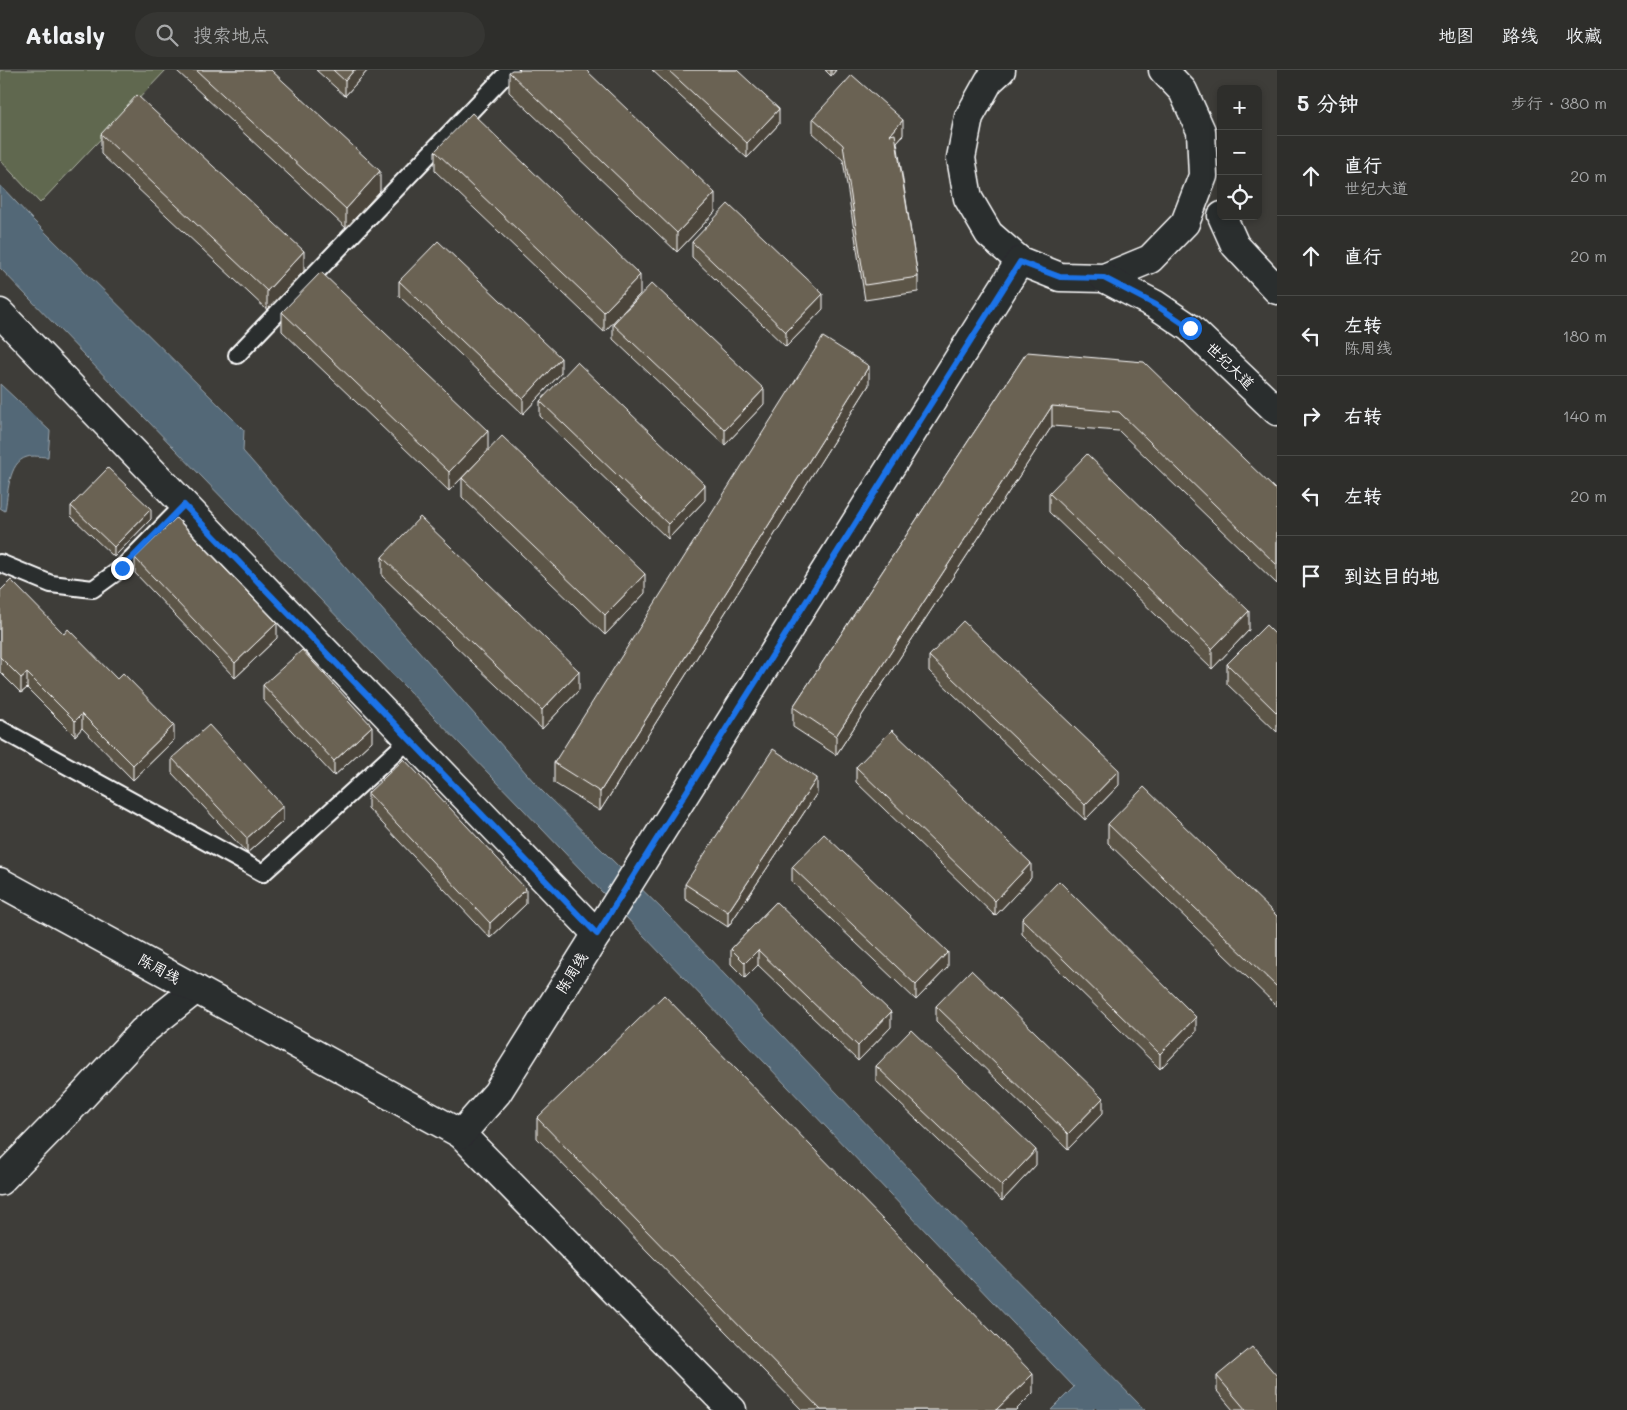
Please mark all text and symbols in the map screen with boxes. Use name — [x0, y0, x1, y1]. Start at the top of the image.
search box — [135, 12, 485, 57]
text: Atlasly — [25, 19, 105, 50]
icon: search — [153, 21, 181, 49]
text: 搜索地点 — [193, 22, 269, 47]
text: 地图 — [1438, 23, 1474, 47]
text: 路线 — [1502, 23, 1538, 47]
text: 收藏 — [1566, 23, 1602, 47]
map controls — [1217, 85, 1262, 220]
button: + — [1217, 85, 1262, 130]
text: 5 分钟 — [1297, 89, 1359, 116]
text: 步行 · 380 m — [1511, 92, 1607, 113]
button: − — [1217, 130, 1262, 175]
text: 直行 — [1344, 152, 1382, 177]
icon: ahead — [1297, 162, 1325, 190]
text: 20 m — [1570, 165, 1607, 186]
button: locate — [1217, 175, 1262, 220]
text: 世纪大道 — [1344, 177, 1408, 198]
icon: ahead — [1297, 242, 1325, 270]
text: 直行 — [1344, 243, 1382, 268]
text: 20 m — [1570, 245, 1607, 266]
text: 左转 — [1344, 312, 1382, 337]
route start — [1179, 317, 1202, 340]
icon: left — [1297, 322, 1325, 350]
text: 180 m — [1562, 325, 1607, 346]
street label: 世纪大道 — [1202, 337, 1259, 393]
text: 陈周线 — [1344, 337, 1392, 358]
icon: right — [1297, 402, 1325, 430]
text: 右转 — [1344, 403, 1382, 428]
text: 140 m — [1563, 405, 1607, 426]
icon: left — [1297, 482, 1325, 510]
text: 左转 — [1344, 483, 1382, 508]
text: 20 m — [1570, 485, 1607, 506]
route end — [111, 557, 134, 580]
icon: arrive — [1297, 562, 1325, 590]
text: 到达目的地 — [1344, 563, 1439, 588]
street label: 陈周线 — [135, 948, 184, 988]
street label: 陈周线 — [551, 948, 592, 997]

